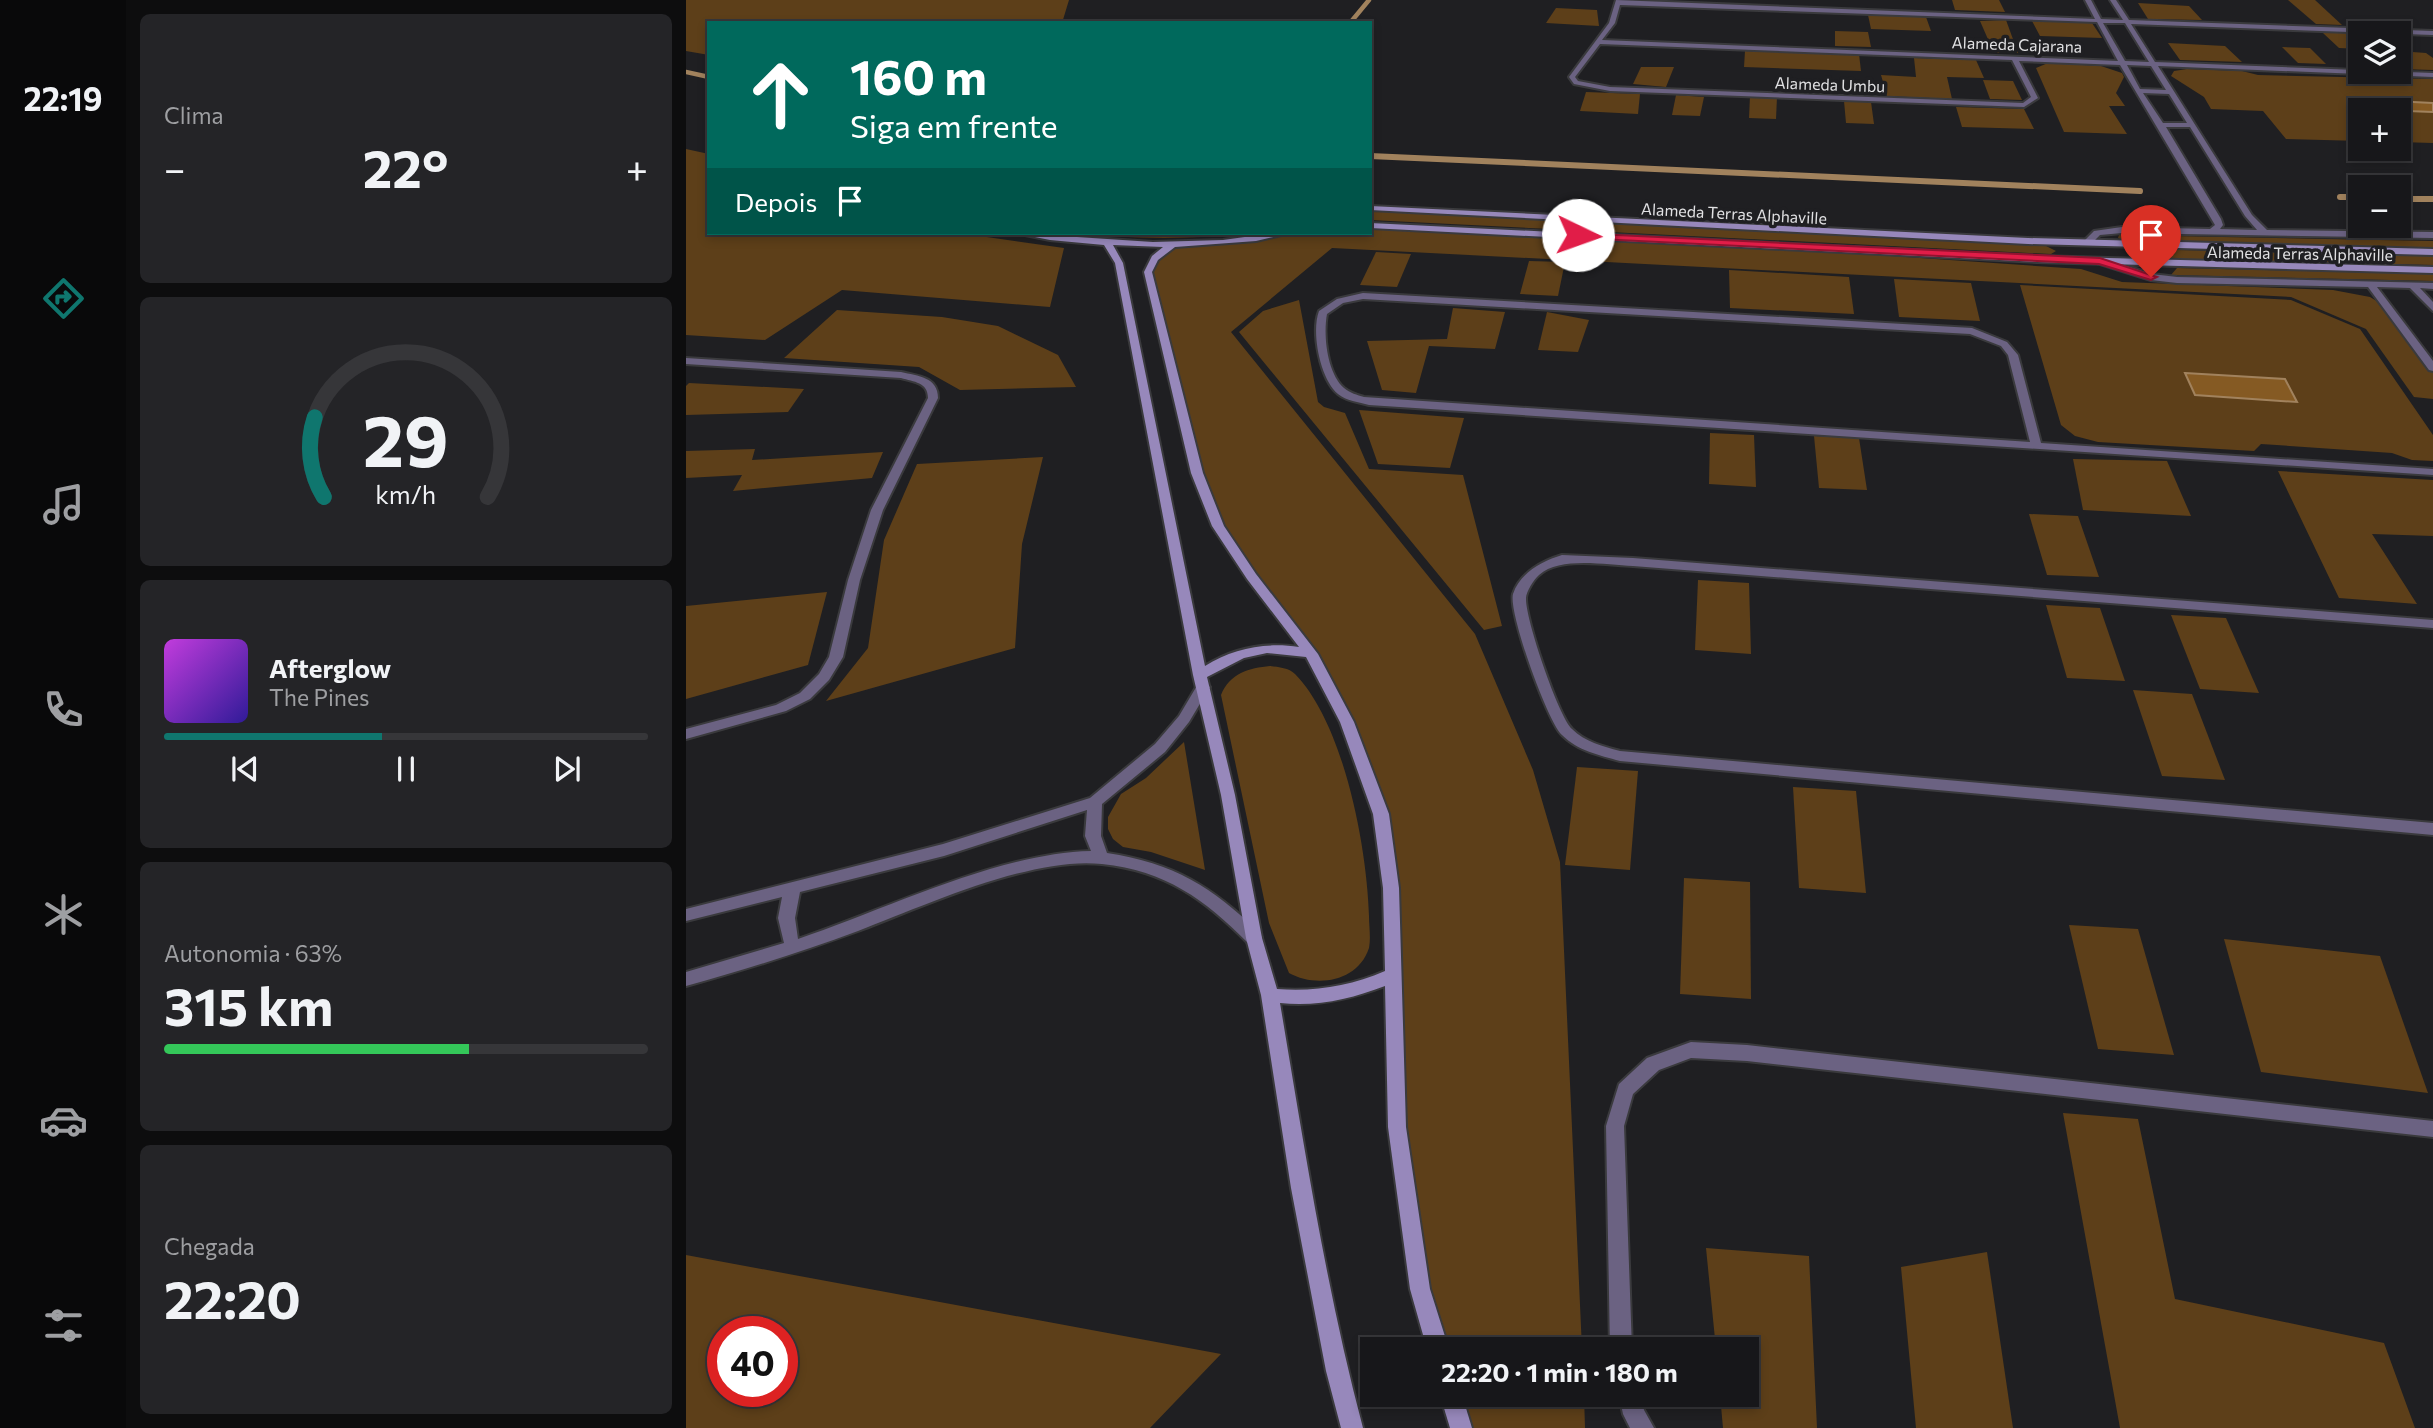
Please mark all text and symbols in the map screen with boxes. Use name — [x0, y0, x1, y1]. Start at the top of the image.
map controls — [2348, 21, 2411, 238]
button: layers — [2348, 21, 2411, 84]
street label: Alameda Cajarana — [1951, 32, 2083, 56]
text: 160 m — [850, 45, 987, 105]
icon: ahead — [735, 49, 826, 140]
street label: Alameda Umbu — [1774, 73, 1886, 95]
text: 22:19 — [23, 78, 103, 118]
button: + — [2348, 98, 2411, 161]
text: Clima — [164, 101, 224, 129]
text: Siga em frente — [850, 105, 1058, 145]
text: 22° — [363, 135, 448, 199]
text: − — [164, 144, 186, 191]
text: + — [626, 144, 648, 191]
button: − — [2348, 175, 2411, 238]
icon: arrive — [831, 182, 869, 220]
text: Depois — [735, 186, 817, 217]
position arrow — [1541, 198, 1615, 272]
street label: Alameda Terras Alphaville — [1641, 199, 1827, 227]
pin — [2121, 205, 2181, 277]
icon: arrive — [2132, 216, 2170, 254]
street label: Alameda Terras Alphaville — [2207, 242, 2393, 264]
icon: directions — [39, 274, 88, 323]
text: 29 — [363, 394, 449, 483]
text: km/h — [376, 479, 436, 509]
icon: music — [39, 480, 88, 529]
text: Afterglow — [269, 652, 391, 683]
text: The Pines — [269, 683, 370, 711]
icon: phone — [39, 685, 88, 734]
icon: previous — [226, 750, 264, 788]
icon: pause — [387, 750, 425, 788]
icon: next — [548, 750, 586, 788]
icon: climate — [39, 890, 88, 939]
text: Autonomia · 63% — [164, 939, 342, 967]
text: 315 km — [164, 973, 333, 1037]
icon: car — [39, 1096, 88, 1145]
text: Chegada — [164, 1232, 255, 1260]
text: 22:20 — [164, 1266, 301, 1330]
icon: filters — [39, 1301, 88, 1350]
speed limit sign: 40 — [707, 1316, 798, 1407]
text: 22:20 · 1 min · 180 m — [1441, 1356, 1678, 1387]

